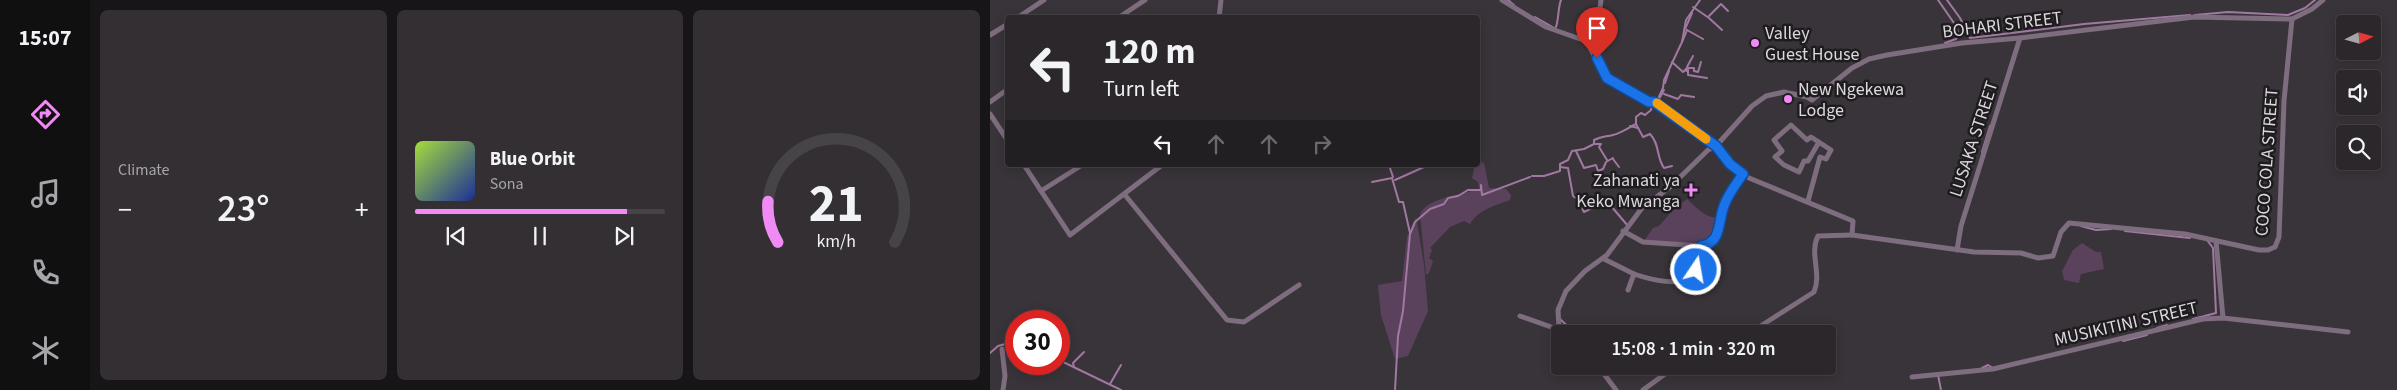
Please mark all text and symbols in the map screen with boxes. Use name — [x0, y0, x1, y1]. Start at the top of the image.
street label: BOHARI STREET — [1941, 5, 2064, 45]
pin — [1576, 7, 1618, 58]
icon: arrive — [1583, 14, 1611, 42]
north arrow — [2336, 15, 2381, 60]
map controls — [2336, 15, 2381, 170]
place label: Valley Guest House — [1765, 21, 1860, 67]
text: 15:07 — [18, 22, 72, 54]
text: 120 m — [1103, 27, 1195, 77]
icon: left — [1020, 35, 1085, 100]
marker: Valley Guest House — [1749, 37, 1761, 49]
button: sound — [2336, 70, 2381, 115]
text: Turn left — [1103, 73, 1179, 105]
place label: New Ngekewa Lodge — [1798, 77, 1904, 123]
street label: LUSAKA STREET — [1944, 78, 2005, 200]
street label: COCO COLA STREET — [2249, 87, 2285, 237]
marker: New Ngekewa Lodge — [1782, 93, 1794, 105]
icon: directions — [28, 97, 63, 132]
button: search — [2336, 125, 2381, 170]
icon: left — [1149, 130, 1177, 158]
icon: ahead — [1202, 130, 1230, 158]
icon: ahead — [1255, 130, 1283, 158]
icon: right — [1308, 130, 1336, 158]
text: Blue Orbit — [490, 146, 575, 173]
text: Climate — [118, 159, 169, 181]
text: 21 — [809, 168, 864, 242]
place label: Zahanati ya Keko Mwanga — [1576, 168, 1680, 214]
text: Sona — [490, 173, 524, 195]
icon: music — [28, 176, 63, 211]
text: 23° — [217, 182, 269, 236]
marker: Zahanati ya Keko Mwanga — [1684, 183, 1698, 197]
text: − — [118, 190, 132, 230]
text: + — [355, 190, 369, 230]
icon: previous — [442, 222, 470, 250]
icon: pause — [526, 222, 554, 250]
icon: next — [610, 222, 638, 250]
text: km/h — [817, 229, 856, 254]
position arrow — [1669, 243, 1721, 295]
icon: phone — [28, 255, 63, 290]
street label: MUSIKITINI STREET — [2052, 295, 2200, 353]
speed limit sign: 30 — [1005, 310, 1070, 375]
icon: climate — [28, 333, 63, 368]
text: 15:08 · 1 min · 320 m — [1611, 336, 1776, 363]

